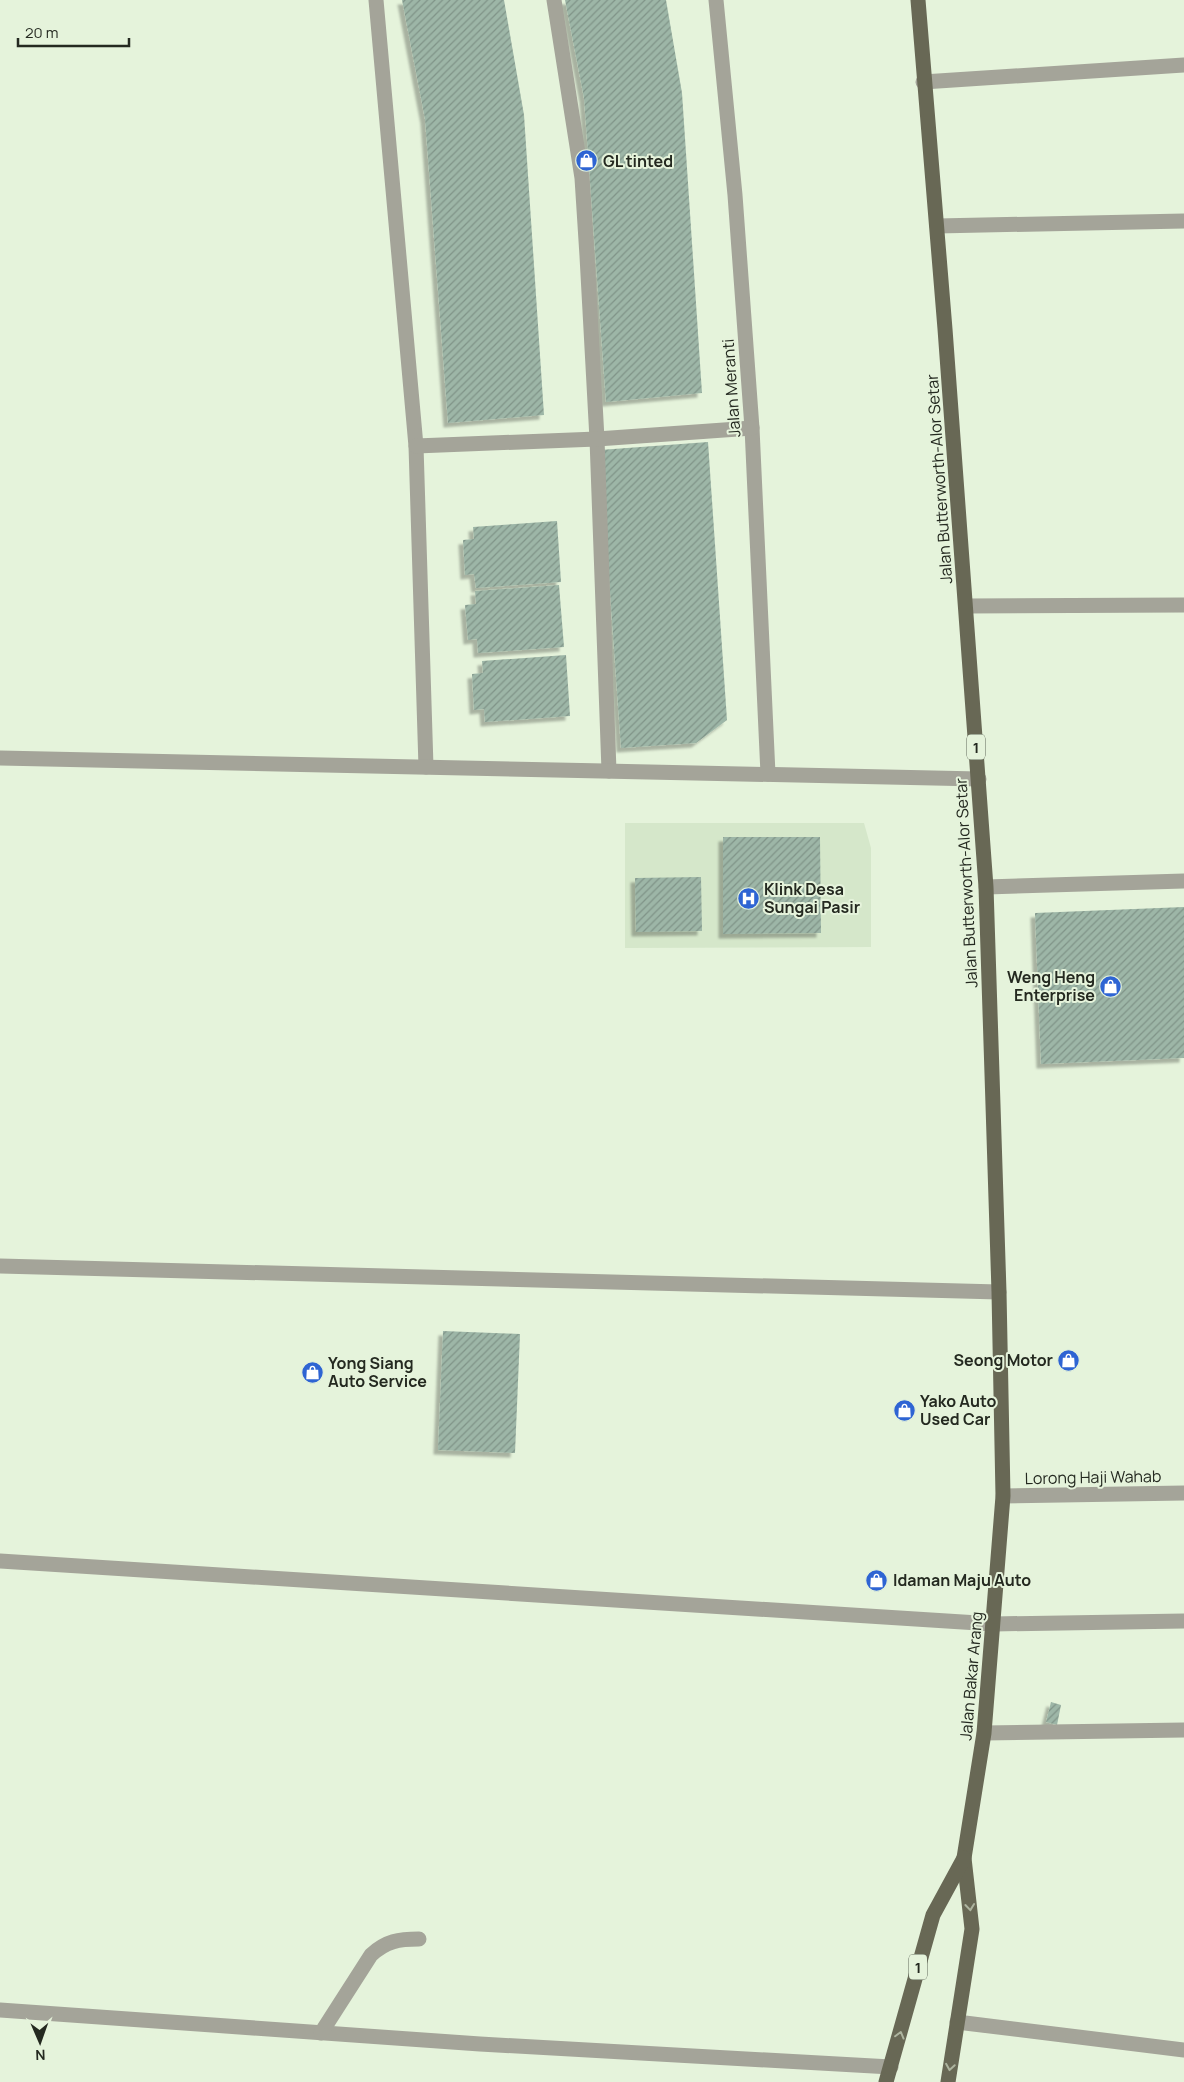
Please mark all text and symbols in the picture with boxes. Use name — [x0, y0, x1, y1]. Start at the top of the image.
scale bar — [18, 15, 129, 47]
text: 20 m — [25, 22, 58, 43]
shop icon: GL tinted — [575, 149, 599, 173]
place label: GL tinted — [603, 150, 673, 172]
street label: Jalan Meranti — [717, 338, 745, 438]
street label: Jalan Butterworth-Alor Setar — [921, 373, 957, 585]
road number: 1 — [967, 734, 985, 760]
street label: Jalan Butterworth-Alor Setar — [950, 777, 982, 988]
place label: Klink Desa Sungai Pasir — [764, 878, 860, 918]
hospital icon: Klink Desa Sungai Pasir — [736, 886, 760, 910]
place label: Weng Heng Enterprise — [1007, 966, 1095, 1006]
shop icon: Weng Heng Enterprise — [1099, 974, 1123, 998]
shop icon: Seong Motor — [1057, 1348, 1081, 1372]
place label: Seong Motor — [954, 1349, 1053, 1371]
place label: Yong Siang Auto Service — [328, 1352, 427, 1392]
shop icon: Yong Siang Auto Service — [300, 1360, 324, 1384]
place label: Yako Auto Used Car — [920, 1390, 996, 1430]
shop icon: Yako Auto Used Car — [892, 1398, 916, 1422]
street label: Lorong Haji Wahab — [1024, 1465, 1162, 1489]
shop icon: Idaman Maju Auto — [865, 1568, 889, 1592]
place label: Idaman Maju Auto — [893, 1569, 1031, 1591]
street label: Jalan Bakar Arang — [954, 1610, 988, 1742]
one-way arrow — [964, 1903, 975, 1911]
road number: 1 — [909, 1954, 927, 1980]
north arrow — [15, 2017, 65, 2067]
one-way arrow — [894, 2032, 904, 2040]
text: N — [35, 2046, 46, 2065]
one-way arrow — [946, 2063, 956, 2072]

